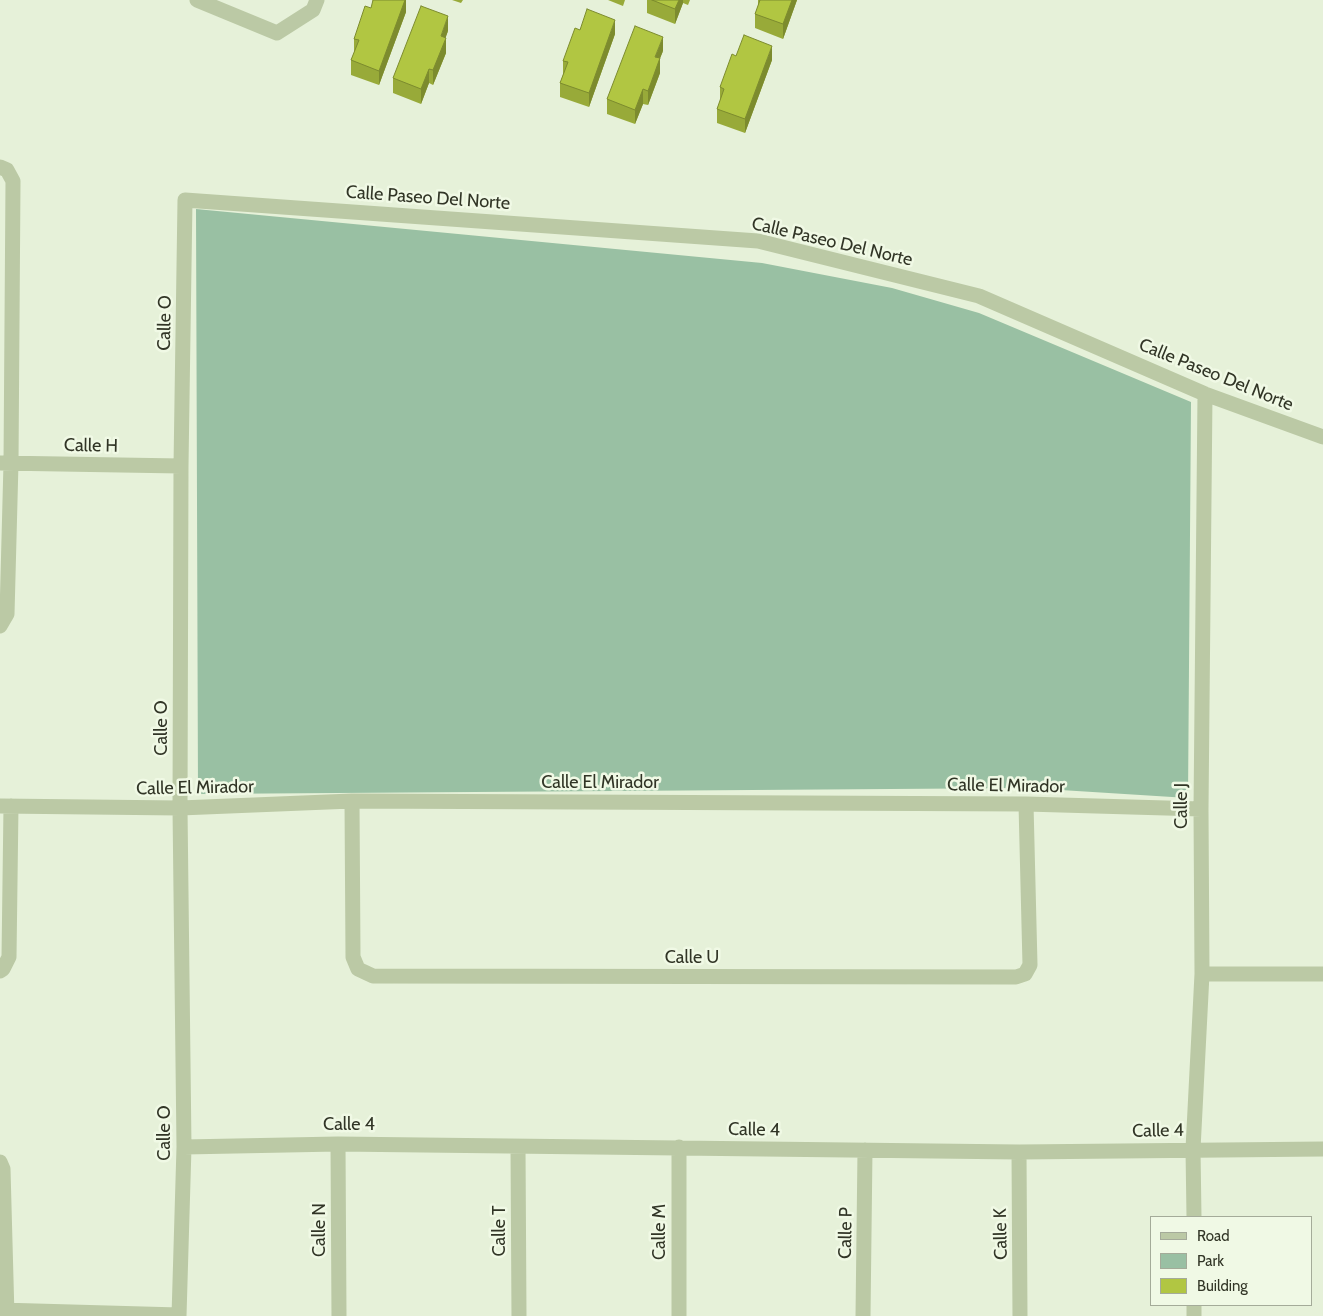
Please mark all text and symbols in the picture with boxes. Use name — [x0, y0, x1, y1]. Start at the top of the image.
street label: Calle Paseo Del Norte — [345, 181, 511, 215]
street label: Calle Paseo Del Norte — [749, 213, 915, 271]
street label: Calle O — [154, 295, 176, 351]
street label: Calle Paseo Del Norte — [1136, 334, 1296, 416]
street label: Calle H — [64, 435, 118, 457]
street label: Calle O — [151, 700, 173, 756]
street label: Calle El Mirador — [541, 772, 659, 794]
street label: Calle El Mirador — [947, 774, 1065, 798]
street label: Calle El Mirador — [136, 776, 254, 800]
street label: Calle J — [1171, 783, 1193, 829]
street label: Calle U — [665, 947, 719, 969]
street label: Calle O — [154, 1105, 176, 1161]
street label: Calle 4 — [323, 1114, 375, 1136]
street label: Calle 4 — [728, 1119, 780, 1141]
street label: Calle 4 — [1132, 1120, 1184, 1142]
street label: Calle N — [309, 1203, 331, 1257]
street label: Calle M — [649, 1204, 671, 1260]
street label: Calle T — [489, 1206, 511, 1256]
street label: Calle P — [835, 1207, 857, 1259]
street label: Calle K — [990, 1208, 1012, 1260]
legend — [1150, 1216, 1313, 1306]
text: Road — [1197, 1227, 1230, 1245]
text: Park — [1197, 1252, 1224, 1270]
text: Building — [1197, 1277, 1248, 1295]

